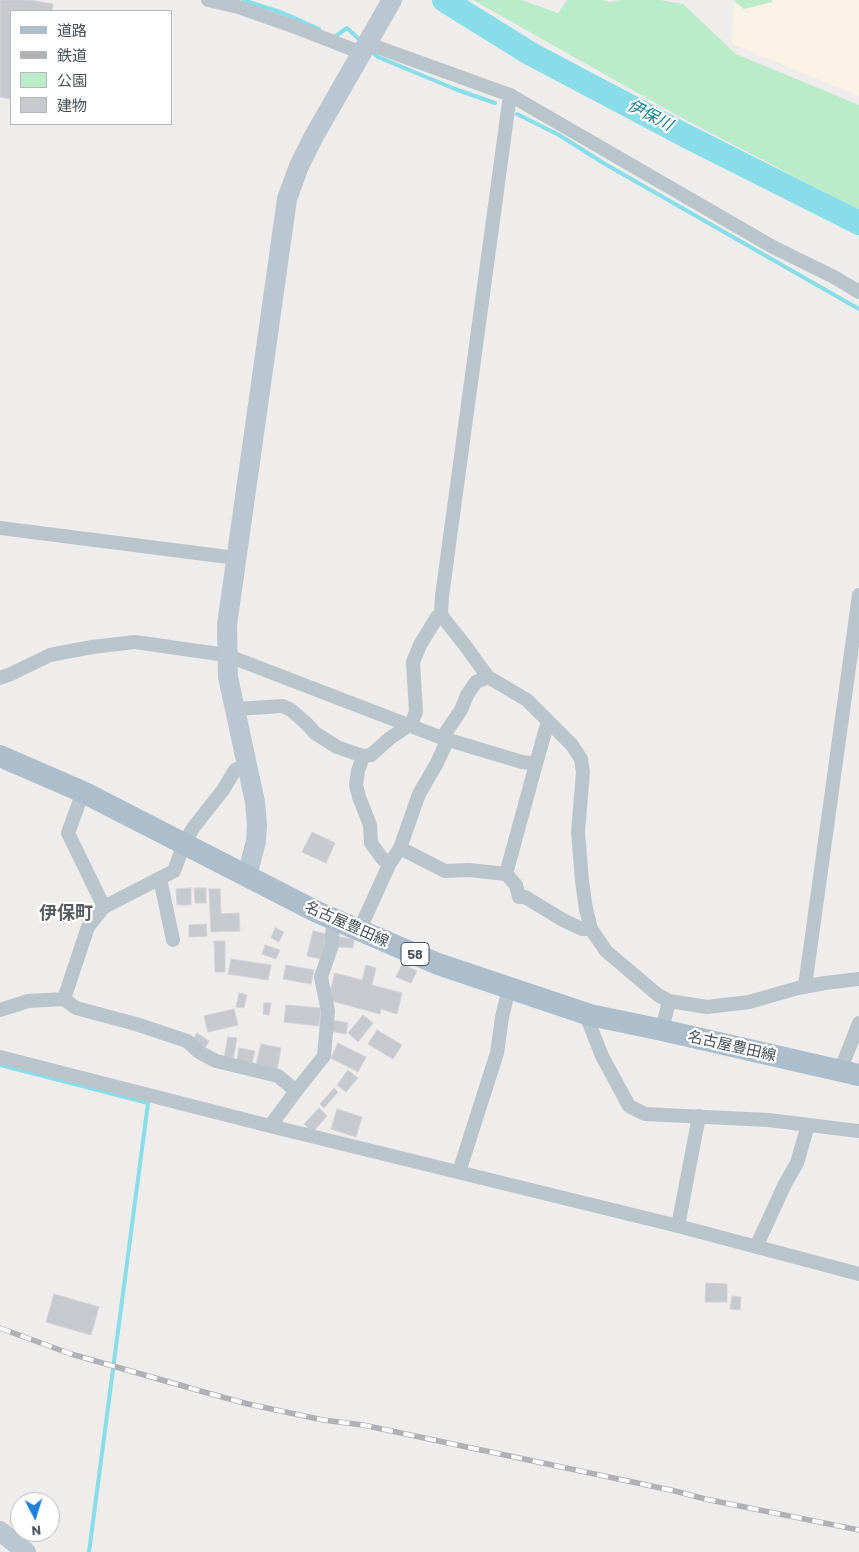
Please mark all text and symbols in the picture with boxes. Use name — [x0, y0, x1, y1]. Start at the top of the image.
legend — [10, 10, 172, 125]
text: 道路 — [57, 21, 87, 39]
text: 鉄道 — [57, 46, 87, 64]
text: 公園 — [57, 71, 87, 89]
text: 建物 — [57, 96, 87, 114]
water label: 伊保川 — [624, 96, 676, 134]
street label: 名古屋豊田線 — [302, 897, 392, 951]
district label: 伊保町 — [39, 902, 93, 924]
road number: 58 — [401, 942, 429, 966]
street label: 名古屋豊田線 — [686, 1027, 778, 1065]
north arrow — [10, 1492, 60, 1542]
text: N — [31, 1523, 42, 1540]

